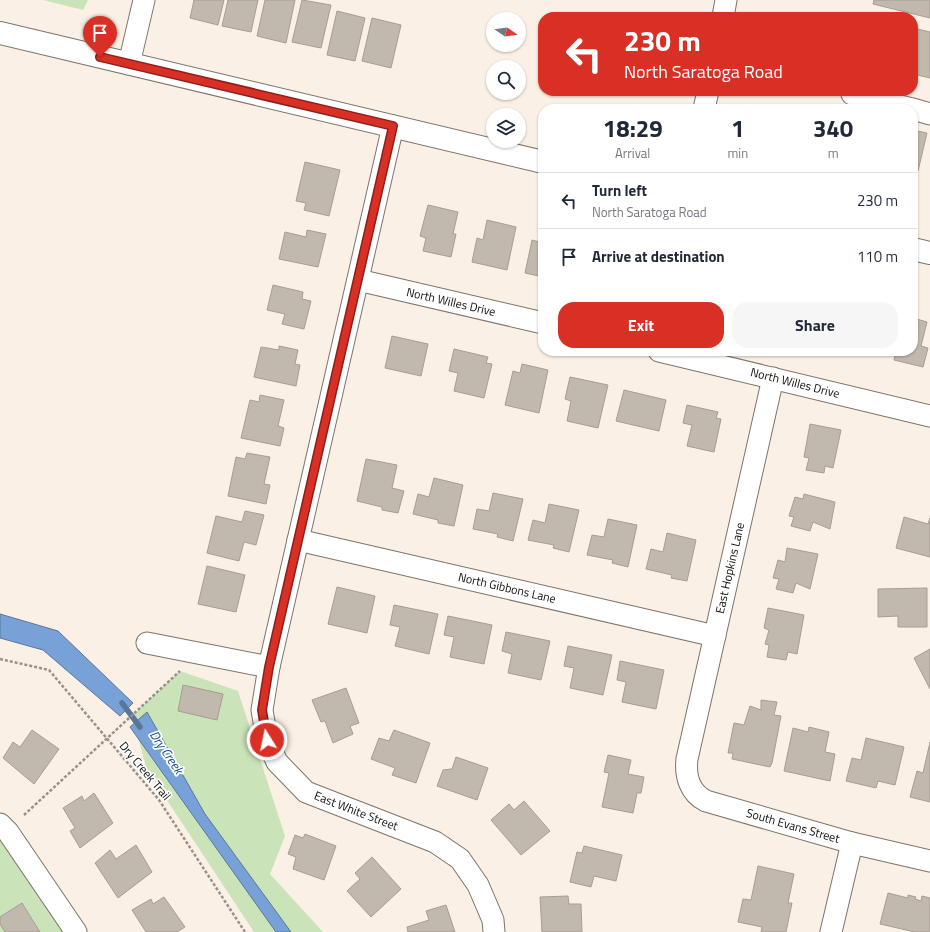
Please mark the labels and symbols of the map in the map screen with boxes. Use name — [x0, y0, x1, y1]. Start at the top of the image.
north arrow — [486, 12, 526, 52]
pin — [83, 16, 117, 57]
street label: North Willes Drive — [405, 282, 498, 321]
street label: North Willes Drive — [749, 362, 842, 403]
street label: East Hopkins Lane — [710, 520, 749, 615]
street label: North Gibbons Lane — [456, 567, 558, 608]
position arrow — [246, 719, 288, 761]
water label: Dry Creek — [145, 726, 190, 780]
street label: Dry Creek Trail — [115, 737, 176, 804]
street label: East White Street — [311, 786, 402, 836]
street label: South Evans Street — [744, 803, 843, 848]

